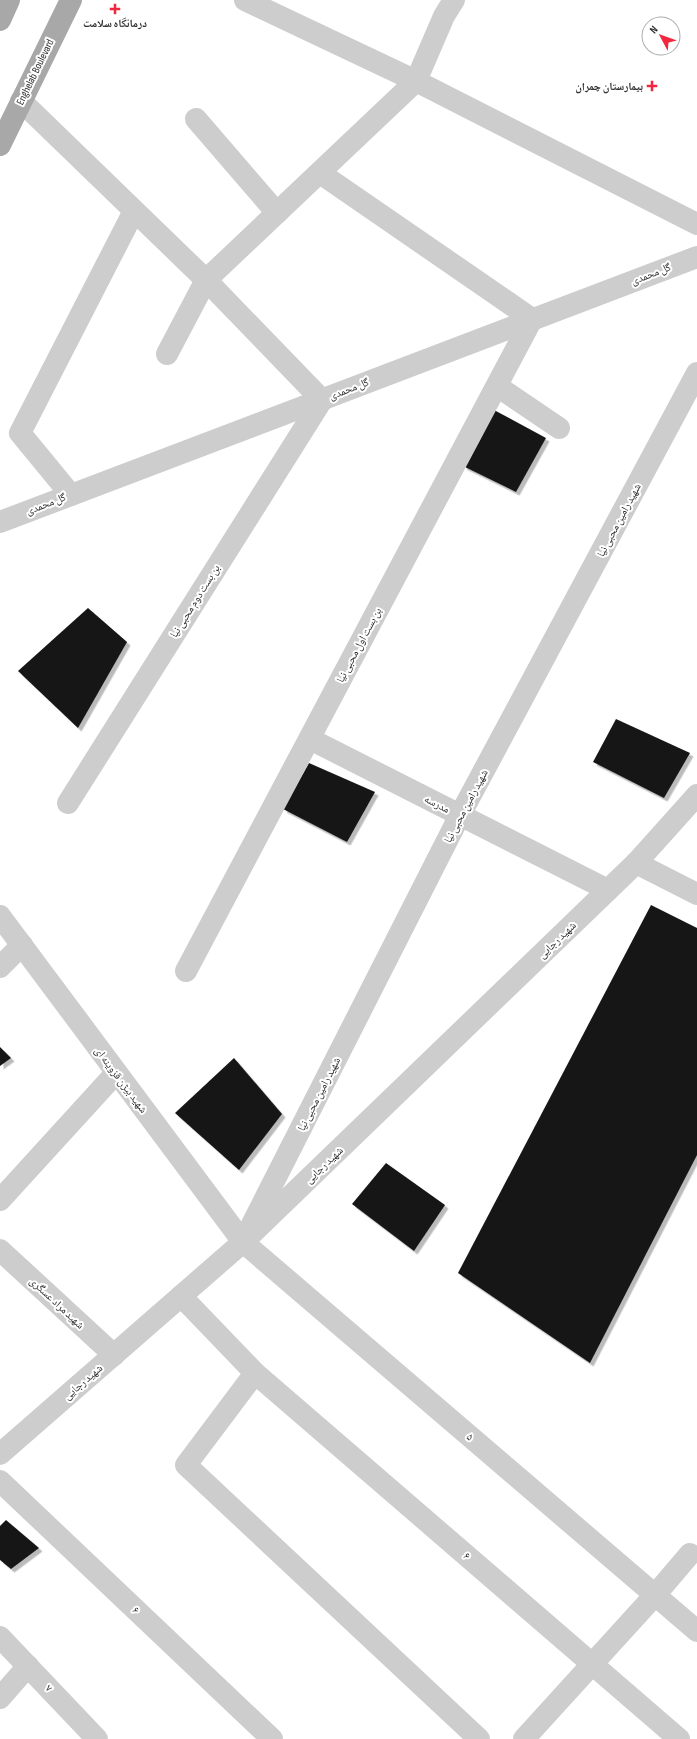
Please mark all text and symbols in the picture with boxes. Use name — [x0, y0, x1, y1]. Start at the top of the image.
marker: درمانگاه سلامت — [109, 3, 121, 15]
north arrow — [641, 16, 681, 56]
place label: درمانگاه سلامت — [83, 17, 147, 30]
text: N — [647, 23, 661, 36]
street label: Enghelab Boulevard — [13, 37, 57, 107]
place label: بیمارستان چمران — [575, 80, 643, 94]
marker: بیمارستان چمران — [646, 80, 658, 92]
street label: گل محمدی — [629, 260, 673, 288]
street label: گل محمدی — [327, 375, 371, 403]
street label: شهید رامین محبی نیا — [594, 481, 644, 559]
street label: گل محمدی — [24, 490, 68, 518]
street label: بن بست دوم محبی نیا — [167, 562, 223, 640]
street label: بن بست اول محبی نیا — [334, 605, 384, 685]
street label: شهید رامین محبی نیا — [441, 767, 491, 845]
street label: مدرسه — [422, 792, 452, 816]
street label: شهید رجایی — [535, 919, 579, 961]
street label: شهید بیژن قزوینه ای — [92, 1044, 150, 1116]
street label: شهید رامین محبی نیا — [295, 1055, 343, 1133]
street label: شهید رجایی — [302, 1144, 346, 1186]
street label: شهید مراد عسگری — [27, 1274, 87, 1332]
street label: شهید رجایی — [61, 1361, 105, 1403]
street label: ۵ — [464, 1430, 476, 1444]
street label: ۶ — [461, 1549, 473, 1563]
street label: ۶ — [130, 1604, 142, 1616]
street label: ۷ — [43, 1682, 55, 1694]

